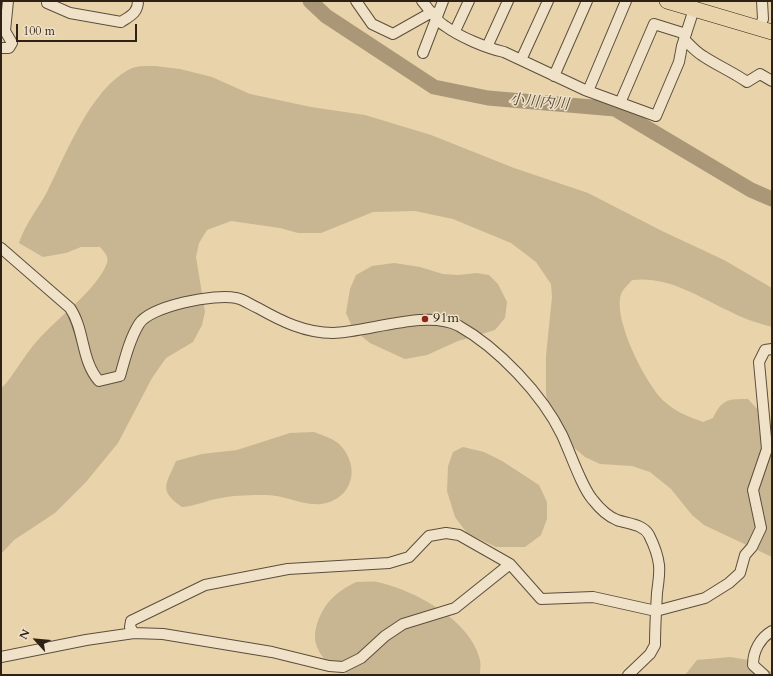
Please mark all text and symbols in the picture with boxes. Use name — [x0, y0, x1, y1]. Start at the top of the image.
scale bar — [18, 16, 139, 42]
text: 100 m — [23, 23, 55, 39]
water label: 小川内川 — [508, 91, 570, 115]
place label: 91m — [433, 311, 459, 327]
marker: 91m — [420, 314, 430, 324]
north arrow — [16, 620, 56, 660]
text: N — [16, 627, 34, 642]

